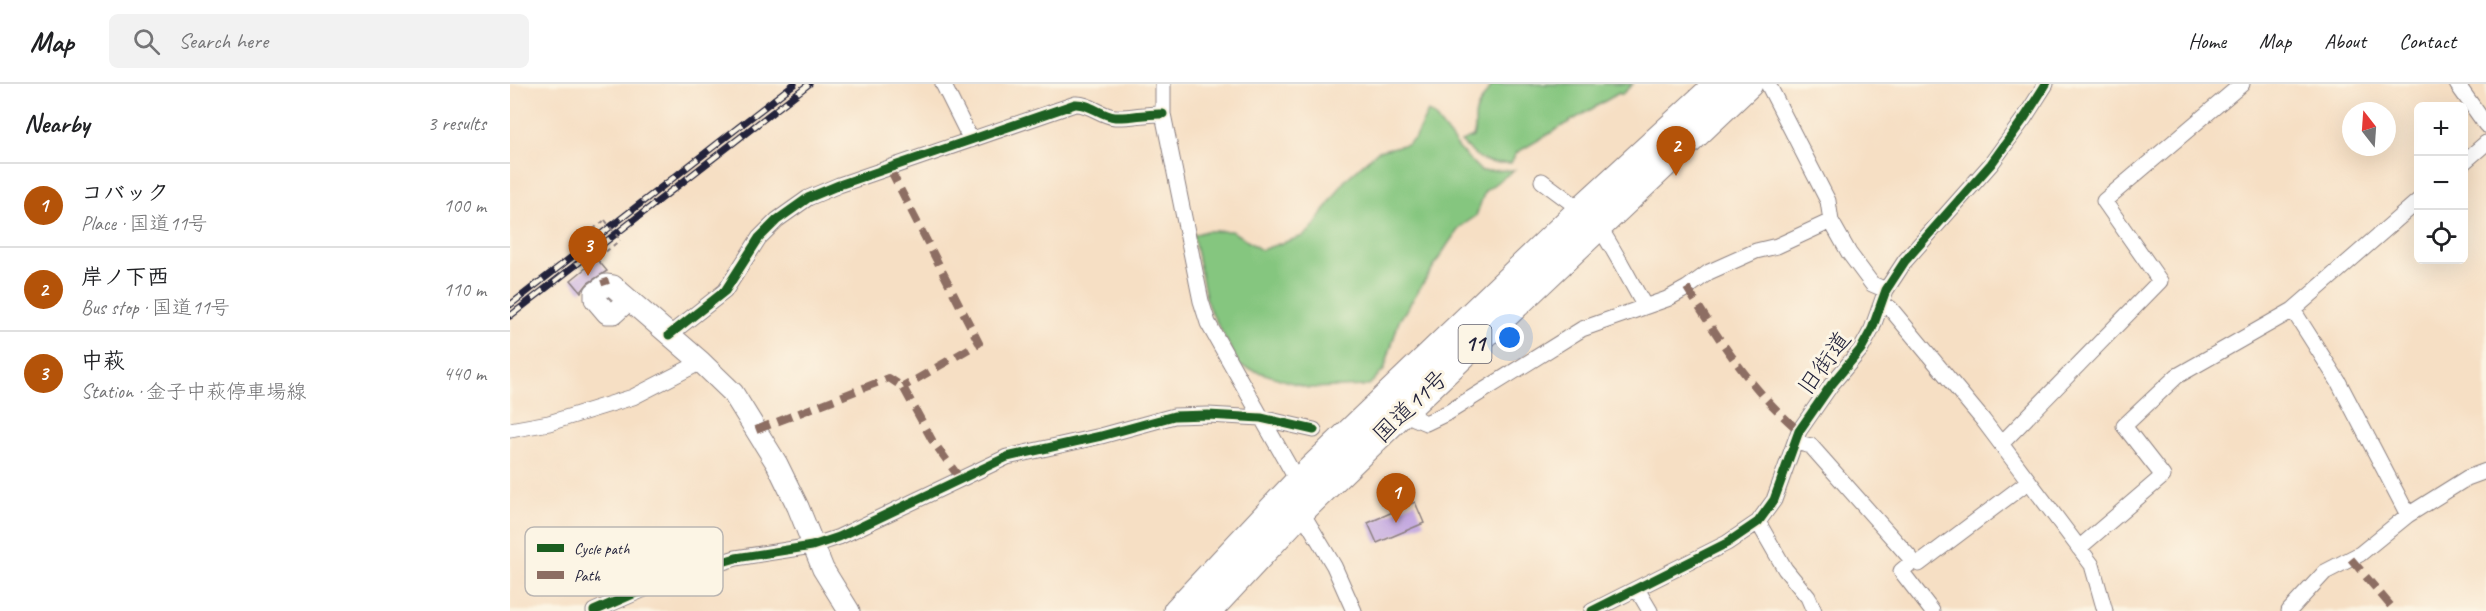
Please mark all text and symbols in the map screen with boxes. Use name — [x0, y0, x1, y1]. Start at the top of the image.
search box — [109, 14, 529, 68]
text: Map — [30, 24, 73, 59]
icon: search — [130, 25, 163, 58]
text: Search here — [178, 27, 268, 55]
text: Home — [2188, 28, 2226, 54]
text: Map — [2259, 28, 2291, 54]
text: About — [2324, 28, 2366, 54]
text: Contact — [2399, 28, 2456, 54]
north arrow — [2342, 102, 2396, 156]
map controls — [2414, 102, 2468, 264]
button: + — [2414, 102, 2468, 156]
text: Nearby — [24, 107, 89, 140]
text: 3 results — [427, 111, 486, 136]
pin: 2 — [1656, 126, 1696, 176]
button: − — [2414, 156, 2468, 210]
text: コバック — [81, 179, 169, 207]
text: 1 — [39, 193, 48, 218]
text: 100 m — [443, 193, 486, 218]
button: locate — [2414, 210, 2468, 264]
text: Place · 国道11号 — [81, 211, 208, 236]
pin: 3 — [568, 226, 608, 276]
text: 岸ノ下西 — [81, 263, 169, 291]
text: 2 — [39, 277, 48, 302]
text: 110 m — [443, 277, 486, 302]
text: Bus stop · 国道11号 — [81, 295, 230, 320]
your location — [1495, 323, 1524, 352]
road number: 11 — [1458, 325, 1492, 363]
street label: 旧街道 — [1791, 325, 1857, 401]
text: 中萩 — [81, 347, 125, 375]
text: 3 — [39, 361, 48, 386]
text: 440 m — [443, 361, 486, 386]
street label: 国道11号 — [1366, 363, 1454, 449]
text: Station · 金子中萩停車場線 — [81, 379, 306, 404]
pin: 1 — [1376, 474, 1416, 523]
legend — [525, 527, 723, 596]
text: Cycle path — [574, 539, 630, 559]
text: Path — [574, 566, 601, 586]

